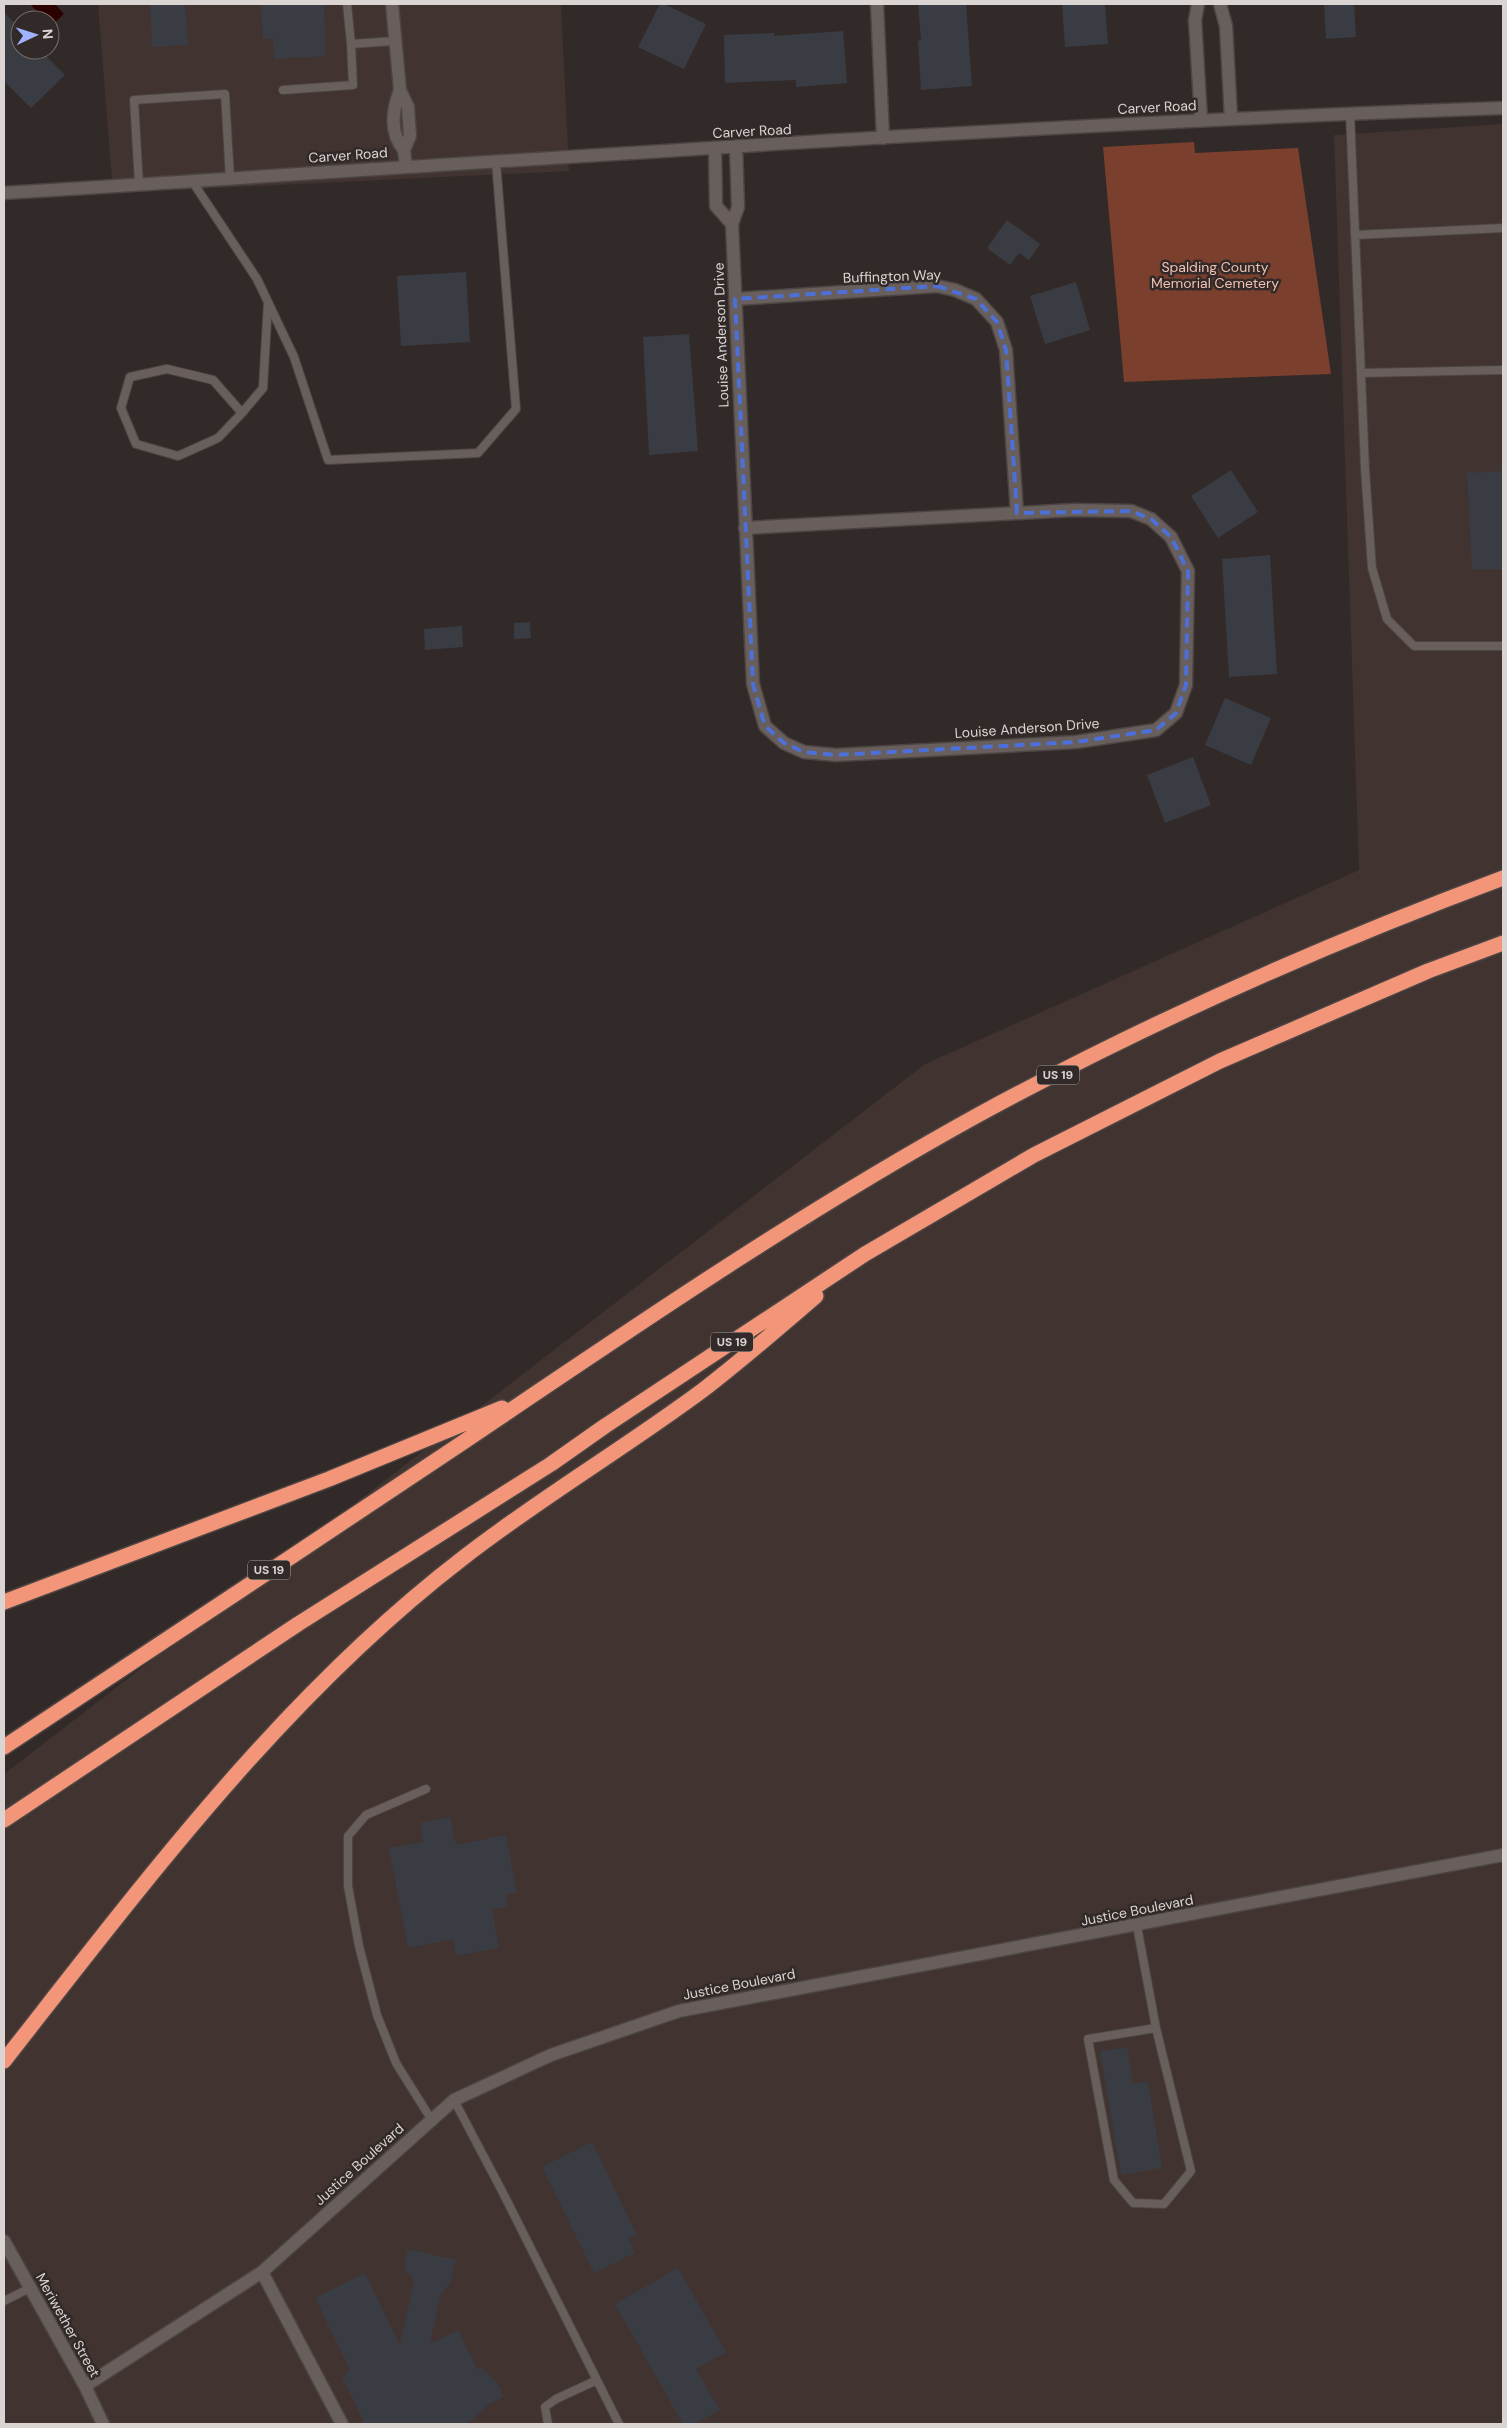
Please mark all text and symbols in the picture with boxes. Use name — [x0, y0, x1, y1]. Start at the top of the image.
north arrow — [10, 10, 60, 60]
text: N — [39, 28, 57, 40]
street label: Carver Road — [1117, 96, 1197, 118]
street label: Carver Road — [712, 120, 792, 142]
street label: Carver Road — [308, 143, 388, 167]
park label: Spalding County Memorial Cemetery — [1151, 258, 1279, 292]
street label: Louise Anderson Drive — [709, 262, 733, 408]
street label: Buffington Way — [843, 265, 942, 287]
street label: Louise Anderson Drive — [954, 714, 1100, 742]
road number: US 19 — [1037, 1066, 1079, 1084]
road number: US 19 — [711, 1332, 753, 1351]
road number: US 19 — [248, 1560, 290, 1580]
street label: Justice Boulevard — [1079, 1890, 1195, 1930]
street label: Justice Boulevard — [681, 1964, 797, 2004]
street label: Justice Boulevard — [311, 2119, 407, 2209]
street label: Meriwether Street — [32, 2270, 104, 2380]

